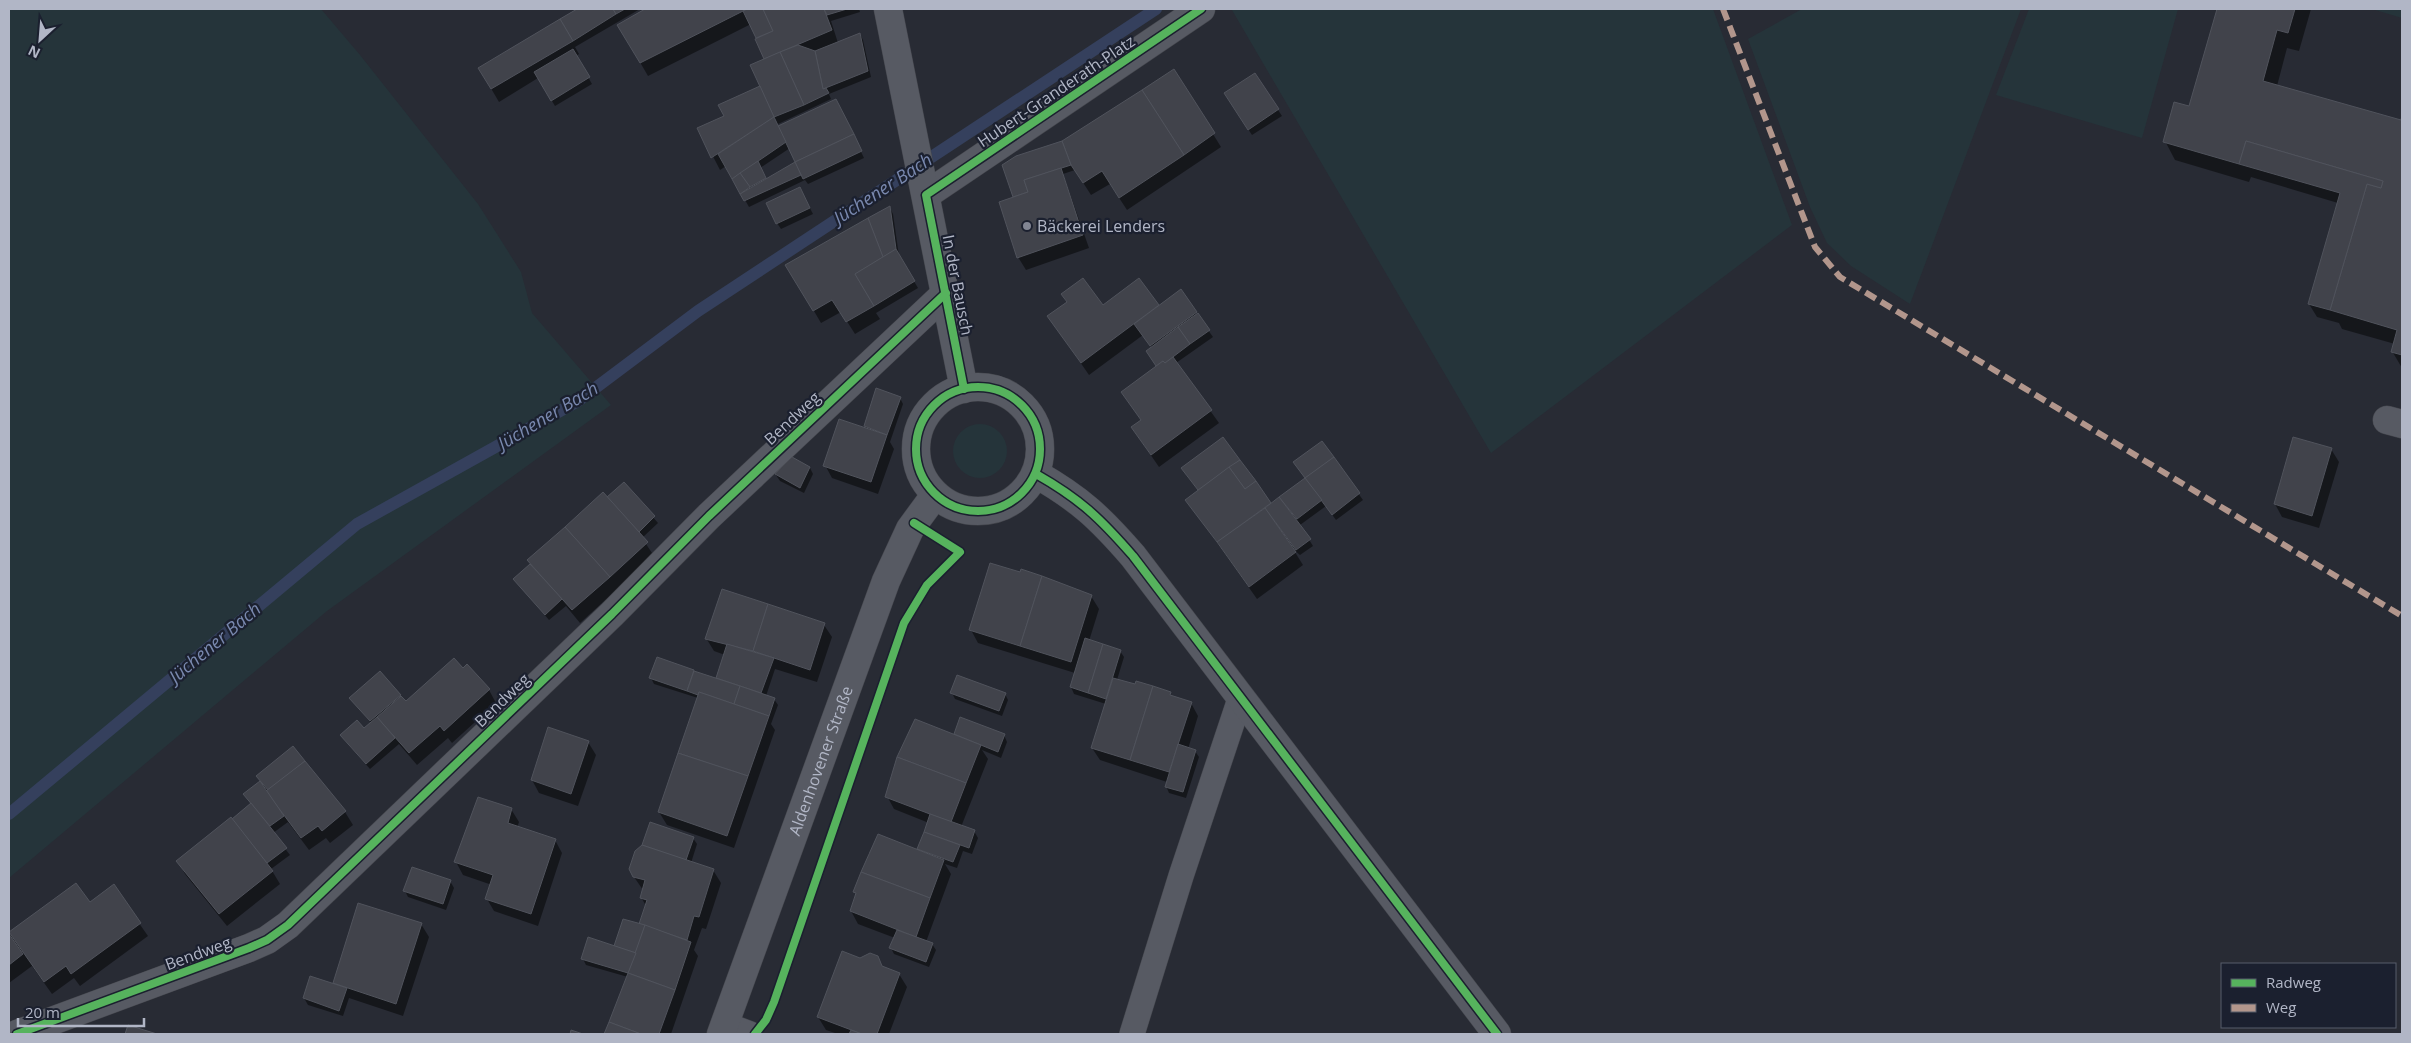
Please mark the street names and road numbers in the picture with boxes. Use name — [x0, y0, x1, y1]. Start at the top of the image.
street label: Hubert-Granderath-Platz — [973, 30, 1139, 152]
street label: In der Bausch — [937, 233, 979, 337]
street label: Bendweg — [759, 386, 825, 450]
street label: Bendweg — [470, 668, 535, 732]
street label: Aldenhovener Straße — [783, 683, 858, 838]
street label: Bendweg — [162, 931, 234, 975]

